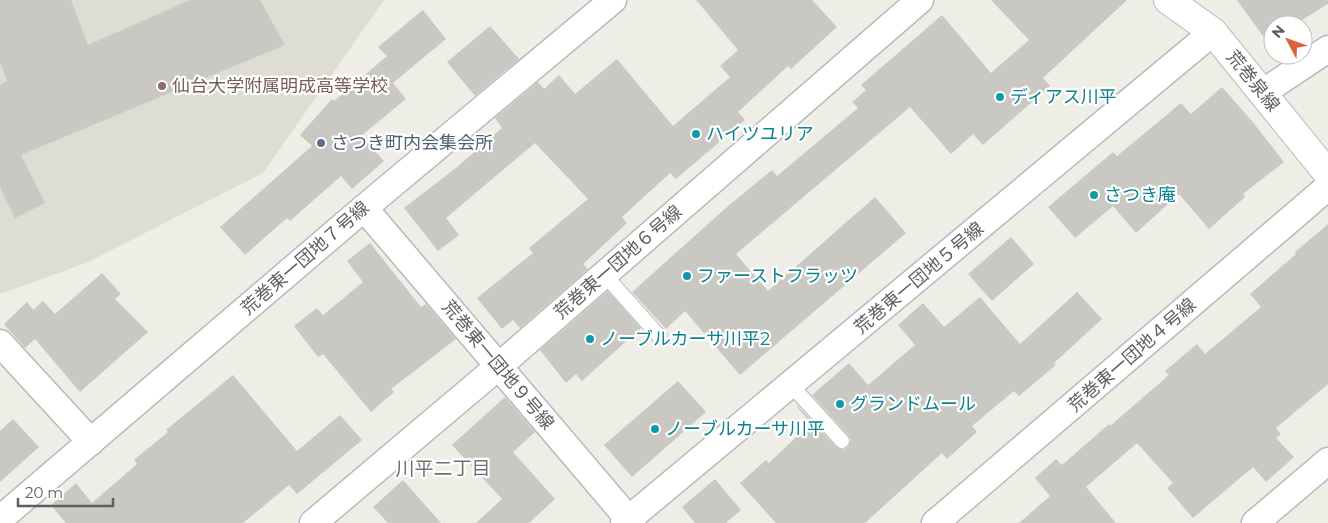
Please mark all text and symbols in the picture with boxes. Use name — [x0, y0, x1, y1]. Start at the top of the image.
north arrow — [1263, 15, 1313, 65]
text: N — [1268, 21, 1289, 42]
street label: 荒巻泉線 — [1222, 46, 1284, 116]
place label: 仙台大学附属明成高等学校 — [172, 75, 388, 97]
marker: 仙台大学附属明成高等学校 — [156, 80, 168, 92]
place label: ディアス川平 — [1010, 86, 1117, 108]
marker: ディアス川平 — [994, 91, 1006, 103]
place label: ハイツユリア — [706, 123, 814, 145]
marker: ハイツユリア — [690, 128, 702, 140]
place label: さつき町内会集会所 — [331, 132, 493, 154]
marker: さつき町内会集会所 — [315, 137, 327, 149]
place label: さつき庵 — [1104, 184, 1176, 206]
marker: さつき庵 — [1088, 189, 1100, 201]
street label: 荒巻東一団地７号線 — [237, 197, 373, 319]
street label: 荒巻東一団地６号線 — [550, 201, 686, 323]
street label: 荒巻東一団地５号線 — [850, 218, 988, 338]
place label: ファーストフラッツ — [697, 265, 858, 287]
marker: ファーストフラッツ — [681, 270, 693, 282]
street label: 荒巻東一団地４号線 — [1064, 294, 1200, 416]
street label: 荒巻東一団地９号線 — [438, 296, 558, 434]
place label: ノーブルカーサ川平2 — [600, 328, 770, 350]
marker: ノーブルカーサ川平2 — [584, 333, 596, 345]
place label: グランドムール — [850, 393, 976, 415]
marker: グランドムール — [834, 398, 846, 410]
place label: ノーブルカーサ川平 — [665, 418, 825, 440]
marker: ノーブルカーサ川平 — [649, 423, 661, 435]
district label: 川平二丁目 — [395, 457, 491, 480]
scale bar — [18, 476, 112, 508]
text: 20 m — [25, 483, 63, 502]

